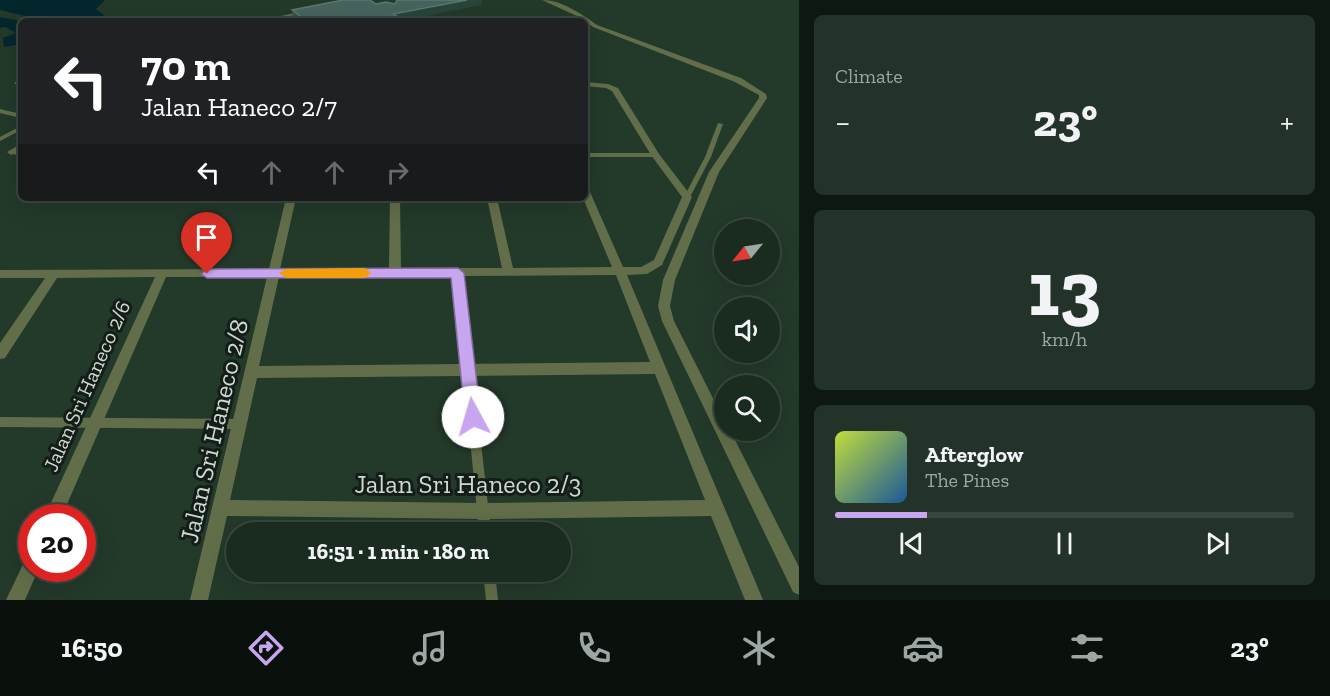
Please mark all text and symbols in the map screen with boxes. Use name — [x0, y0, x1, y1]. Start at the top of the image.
text: 70 m — [141, 40, 231, 91]
icon: left — [42, 42, 120, 120]
text: Climate — [835, 64, 903, 88]
text: Jalan Haneco 2/7 — [141, 91, 337, 123]
text: 23° — [1033, 94, 1098, 148]
text: − — [835, 102, 850, 141]
text: + — [1280, 102, 1294, 141]
icon: left — [192, 156, 225, 189]
icon: ahead — [255, 156, 288, 189]
icon: ahead — [318, 156, 351, 189]
icon: right — [381, 156, 414, 189]
pin — [181, 212, 232, 274]
north arrow — [714, 219, 780, 285]
map controls — [714, 219, 780, 441]
icon: arrive — [190, 221, 223, 254]
text: 13 — [1028, 241, 1101, 335]
street label: Jalan Sri Haneco 2/6 — [38, 297, 135, 475]
button: sound — [714, 297, 780, 363]
street label: Jalan Sri Haneco 2/8 — [173, 316, 255, 546]
text: km/h — [1042, 327, 1087, 351]
button: search — [714, 375, 780, 441]
position arrow — [441, 385, 505, 449]
text: Afterglow — [925, 441, 1023, 468]
street label: Jalan Sri Haneco 2/3 — [355, 468, 581, 500]
text: The Pines — [925, 468, 1009, 492]
speed limit sign: 20 — [18, 504, 96, 582]
icon: previous — [895, 527, 928, 560]
icon: pause — [1048, 527, 1081, 560]
icon: next — [1201, 527, 1234, 560]
text: 16:51 · 1 min · 180 m — [308, 538, 489, 565]
icon: directions — [245, 627, 287, 669]
icon: music — [409, 627, 451, 669]
icon: phone — [573, 627, 615, 669]
icon: climate — [738, 627, 780, 669]
icon: car — [902, 627, 944, 669]
icon: filters — [1066, 627, 1108, 669]
text: 16:50 — [61, 632, 123, 664]
text: 23° — [1230, 632, 1269, 664]

